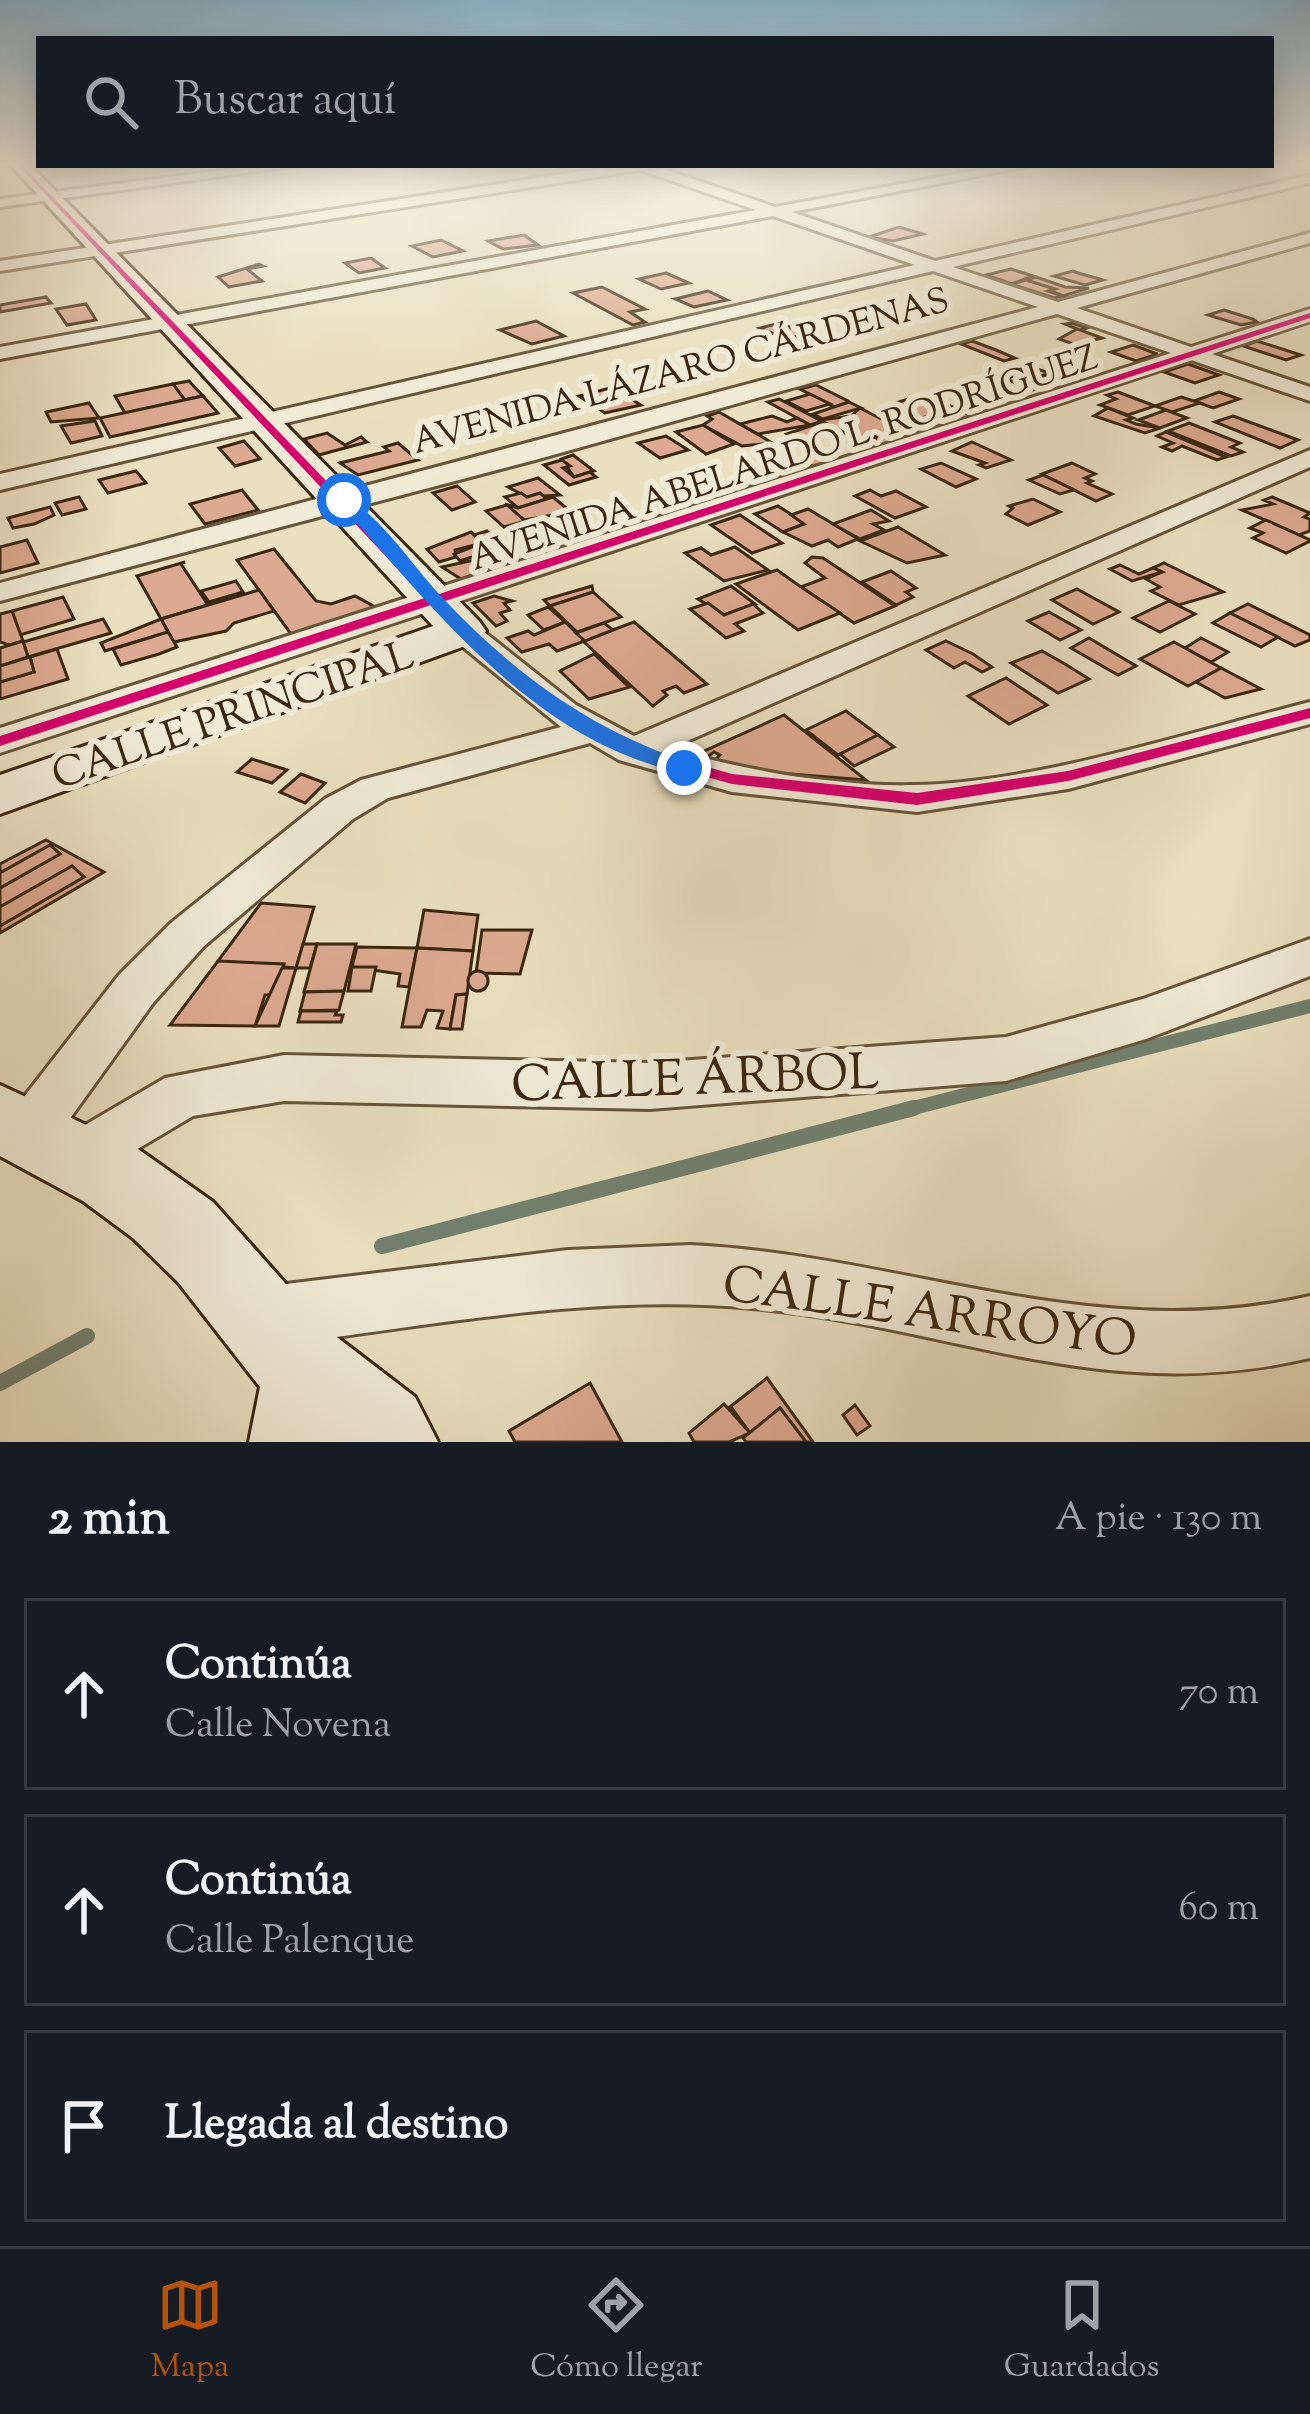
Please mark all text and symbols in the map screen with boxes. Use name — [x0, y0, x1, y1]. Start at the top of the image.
search box — [36, 36, 1274, 168]
icon: search — [78, 69, 144, 135]
text: Buscar aquí — [174, 70, 396, 135]
street label: AVENIDA LÁZARO CÁRDENAS — [407, 276, 955, 470]
street label: AVENIDA ABELARDO L. RODRÍGUEZ — [464, 334, 1105, 586]
route start — [317, 473, 371, 527]
street label: CALLE PRINCIPAL — [45, 628, 423, 808]
route end — [657, 741, 711, 795]
street label: CALLE ÁRBOL — [510, 1039, 880, 1124]
street label: CALLE ARROYO — [718, 1250, 1141, 1381]
text: 2 min — [48, 1484, 170, 1557]
text: A pie · 130 m — [1055, 1492, 1262, 1548]
text: Continúa — [165, 1634, 352, 1699]
icon: ahead — [51, 1661, 117, 1727]
text: 70 m — [1179, 1666, 1259, 1722]
text: Calle Novena — [165, 1699, 391, 1755]
text: Continúa — [165, 1850, 352, 1915]
icon: ahead — [51, 1877, 117, 1943]
text: 60 m — [1178, 1882, 1259, 1938]
text: Calle Palenque — [165, 1915, 415, 1971]
icon: arrive — [51, 2093, 117, 2159]
text: Llegada al destino — [165, 2094, 509, 2159]
tab: Mapa — [150, 2272, 229, 2392]
tab: Cómo llegar — [530, 2272, 703, 2392]
tab: Guardados — [1004, 2272, 1160, 2392]

